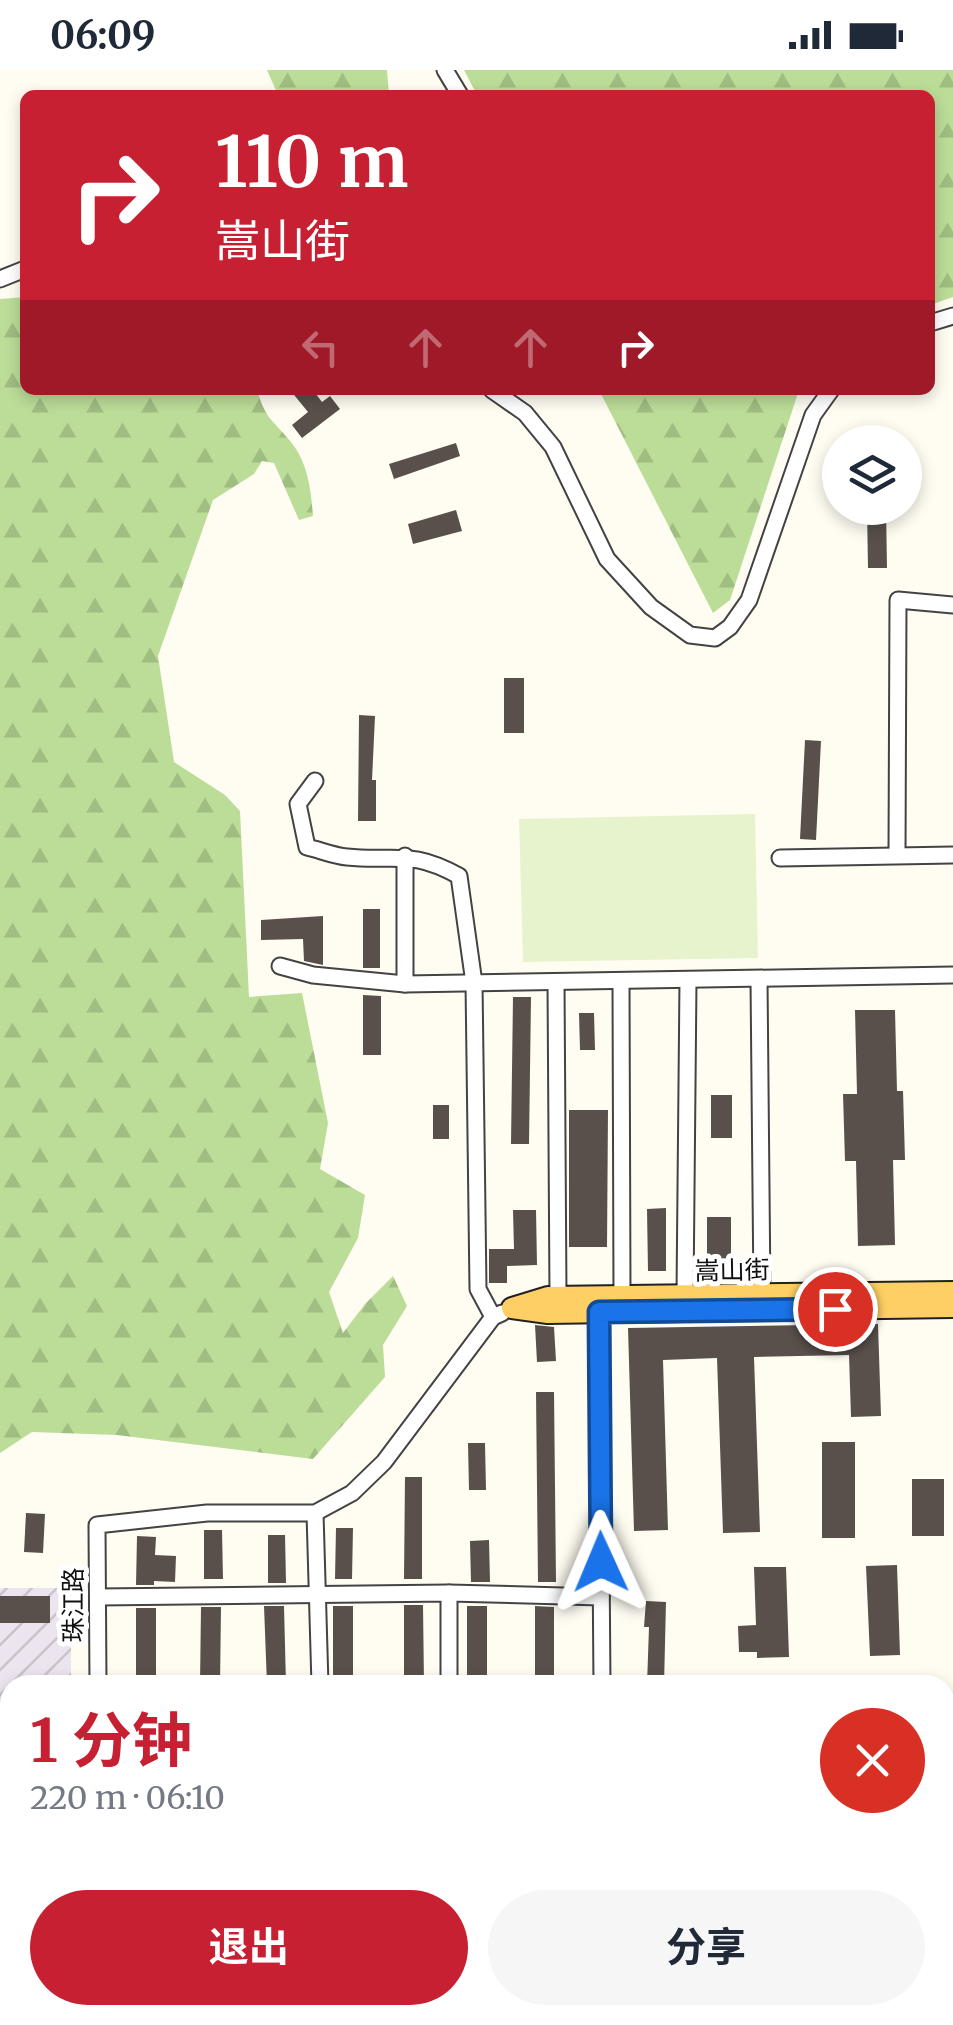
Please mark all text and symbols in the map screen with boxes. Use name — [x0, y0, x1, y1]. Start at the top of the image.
text: 06:09 — [50, 12, 156, 59]
text: 110 m — [215, 118, 408, 206]
icon: right — [50, 130, 180, 260]
text: 嵩山街 — [215, 213, 350, 269]
icon: left — [293, 320, 348, 375]
icon: ahead — [398, 320, 453, 375]
icon: ahead — [503, 320, 558, 375]
icon: right — [608, 320, 663, 375]
map controls — [822, 425, 922, 525]
button: layers — [822, 425, 922, 525]
street label: 嵩山街 — [694, 1253, 770, 1287]
pin — [793, 1267, 878, 1352]
icon: arrive — [808, 1282, 863, 1337]
position arrow — [549, 1510, 653, 1614]
street label: 珠江路 — [57, 1567, 89, 1643]
text: 1 分钟 — [30, 1703, 192, 1778]
button: close — [820, 1708, 925, 1813]
text: 220 m · 06:10 — [30, 1778, 225, 1818]
button: 退出 — [30, 1890, 468, 2005]
button: 分享 — [488, 1890, 925, 2005]

